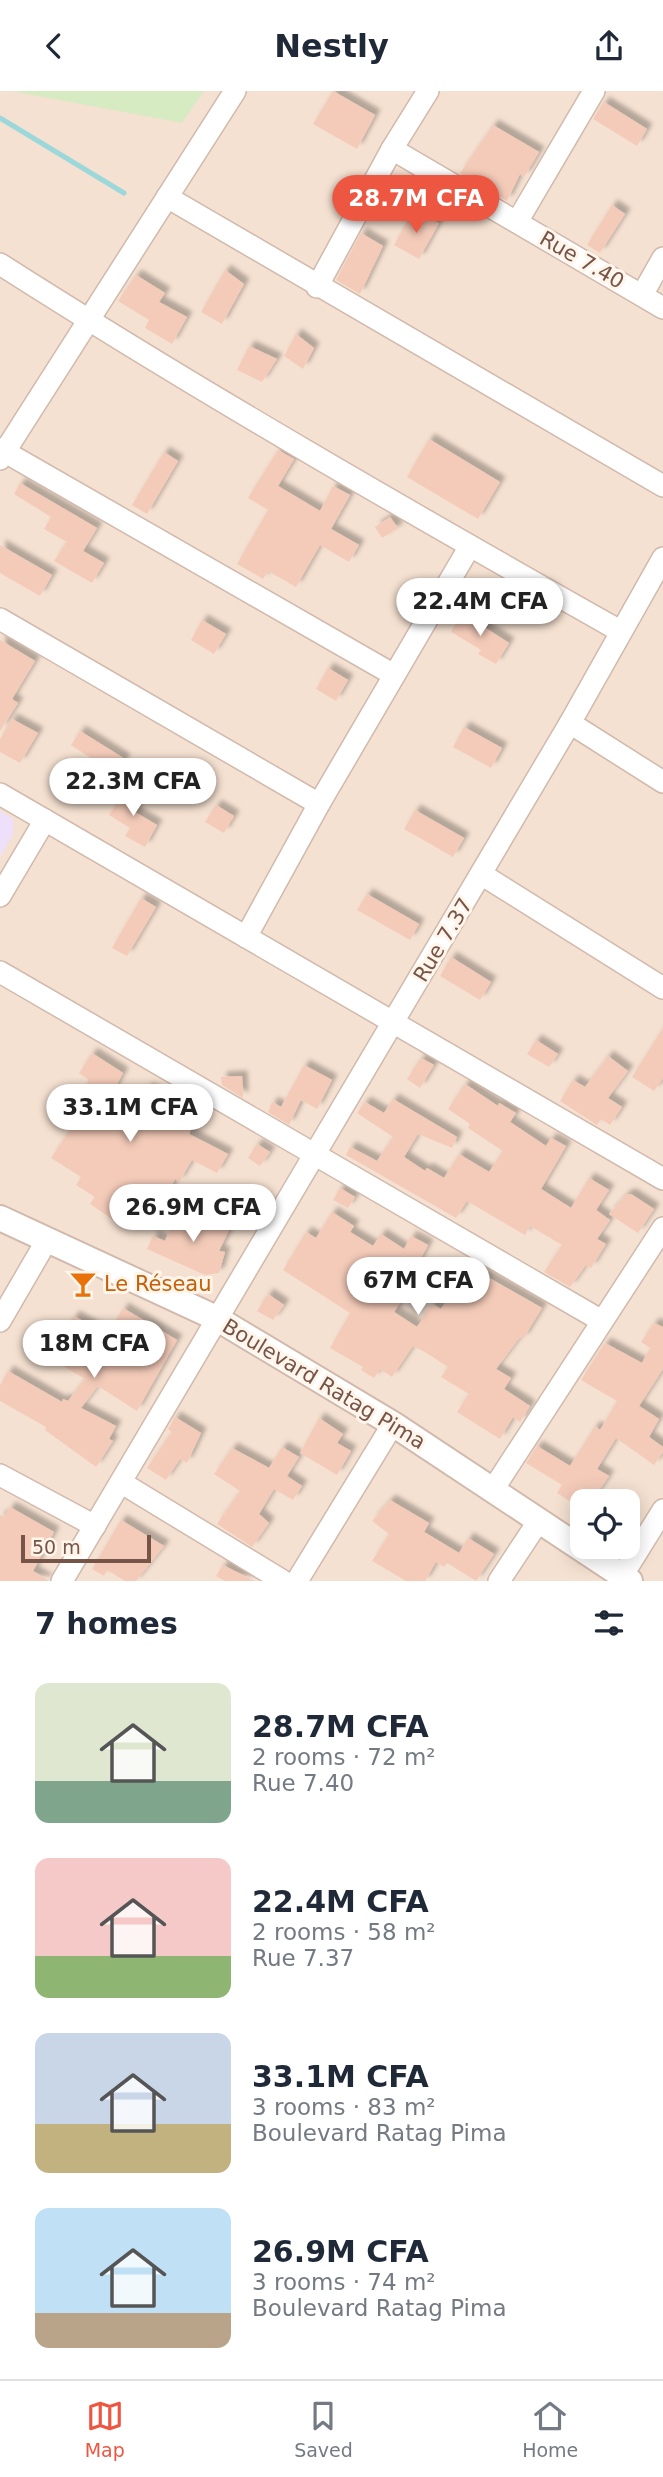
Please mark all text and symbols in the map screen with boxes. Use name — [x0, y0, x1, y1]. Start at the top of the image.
icon: back — [35, 27, 73, 65]
text: Nestly — [274, 27, 389, 65]
icon: share — [590, 27, 628, 65]
pin: 28.7M CFA — [336, 176, 496, 235]
text: 28.7M CFA — [348, 185, 484, 211]
street label: Rue 7.40 — [536, 226, 628, 294]
pin: 22.4M CFA — [400, 579, 560, 638]
text: 22.4M CFA — [412, 588, 548, 614]
pin: 22.3M CFA — [53, 759, 213, 818]
text: 22.3M CFA — [65, 768, 201, 794]
street label: Rue 7.37 — [409, 894, 477, 986]
pin: 33.1M CFA — [50, 1084, 210, 1144]
text: 33.1M CFA — [62, 1094, 198, 1120]
pin: 26.9M CFA — [113, 1185, 273, 1244]
text: 26.9M CFA — [125, 1194, 261, 1220]
pin: 67M CFA — [353, 1257, 483, 1317]
text: 67M CFA — [363, 1267, 473, 1293]
bar icon: Le Réseau — [68, 1269, 98, 1299]
place label: Le Réseau — [104, 1272, 212, 1296]
street label: Boulevard Ratag Pima — [218, 1314, 430, 1454]
pin: 18M CFA — [29, 1321, 159, 1380]
text: 18M CFA — [39, 1330, 149, 1356]
map controls — [570, 1489, 640, 1559]
button: locate — [570, 1489, 640, 1559]
scale bar — [21, 1532, 150, 1564]
text: 50 m — [32, 1536, 81, 1558]
icon: filters — [590, 1604, 628, 1642]
text: 7 homes — [35, 1606, 178, 1641]
text: 28.7M CFA — [252, 1709, 429, 1744]
icon: home — [91, 1711, 175, 1795]
text: 2 rooms · 72 m² — [252, 1744, 436, 1770]
text: Rue 7.40 — [252, 1770, 354, 1796]
text: 22.4M CFA — [252, 1884, 429, 1919]
icon: home — [91, 1886, 175, 1970]
text: 2 rooms · 58 m² — [252, 1919, 436, 1945]
text: Rue 7.37 — [252, 1945, 354, 1971]
text: 33.1M CFA — [252, 2059, 429, 2094]
icon: home — [91, 2061, 175, 2145]
text: 3 rooms · 83 m² — [252, 2094, 436, 2120]
text: Boulevard Ratag Pima — [252, 2120, 506, 2146]
text: 26.9M CFA — [252, 2234, 429, 2269]
icon: home — [91, 2236, 175, 2320]
text: 3 rooms · 74 m² — [252, 2269, 436, 2295]
text: Boulevard Ratag Pima — [252, 2295, 506, 2321]
tab: Map — [85, 2397, 125, 2461]
tab: Saved — [294, 2397, 353, 2461]
tab: Home — [522, 2397, 578, 2461]

